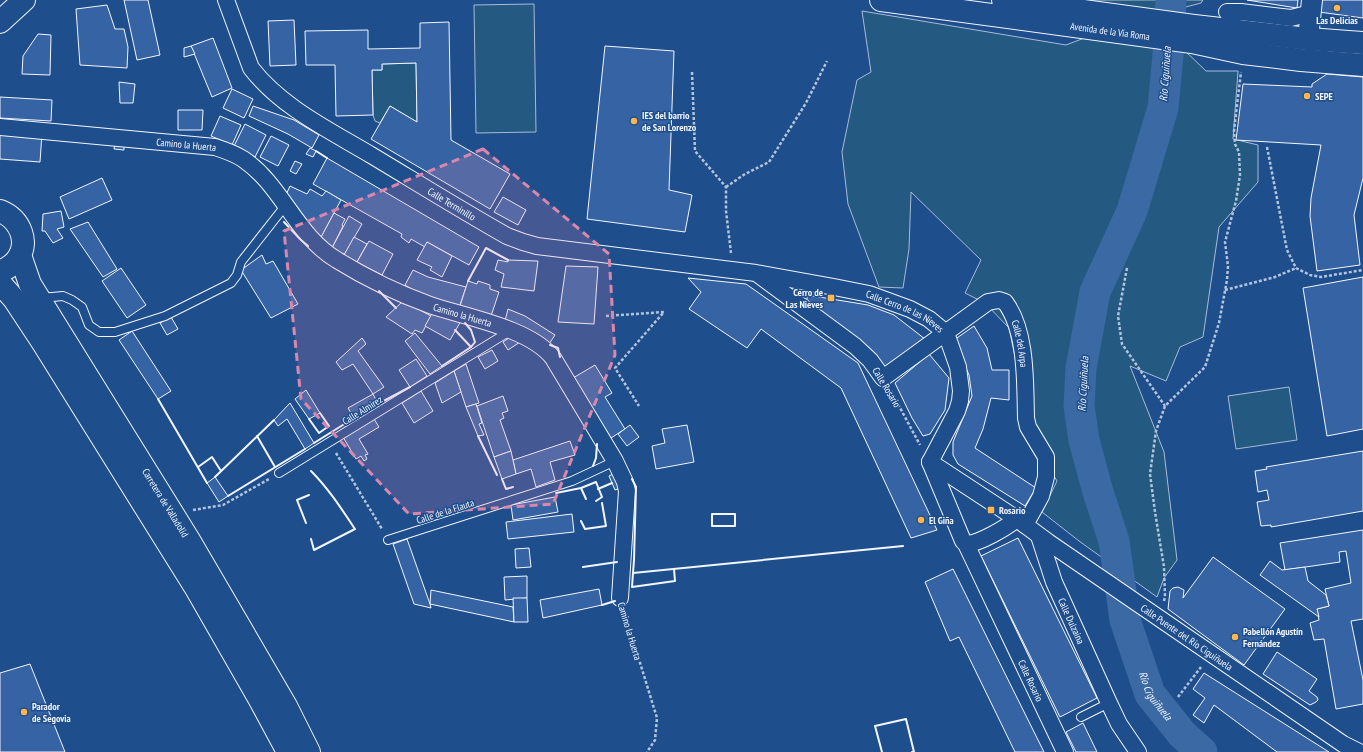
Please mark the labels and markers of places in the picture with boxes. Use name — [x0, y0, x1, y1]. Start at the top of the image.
marker: Las Delicias — [1332, 3, 1342, 13]
place label: Las Delicias — [1316, 14, 1358, 27]
place label: SEPE — [1315, 90, 1333, 103]
marker: SEPE — [1302, 91, 1312, 101]
place label: IES del barrio de San Lorenzo — [642, 109, 697, 134]
marker: IES del barrio de San Lorenzo — [629, 116, 639, 126]
place label: Cerro de Las Nieves — [786, 286, 823, 311]
marker: Cerro de Las Nieves — [826, 293, 836, 303]
place label: Rosario — [999, 504, 1026, 517]
marker: Rosario — [986, 505, 996, 515]
place label: El Giña — [929, 514, 954, 527]
marker: El Giña — [916, 515, 926, 525]
place label: Pabellón Agustín Fernández — [1243, 625, 1303, 650]
marker: Pabellón Agustín Fernández — [1230, 632, 1240, 642]
place label: Parador de Segovia — [32, 700, 71, 725]
marker: Parador de Segovia — [19, 707, 29, 717]

